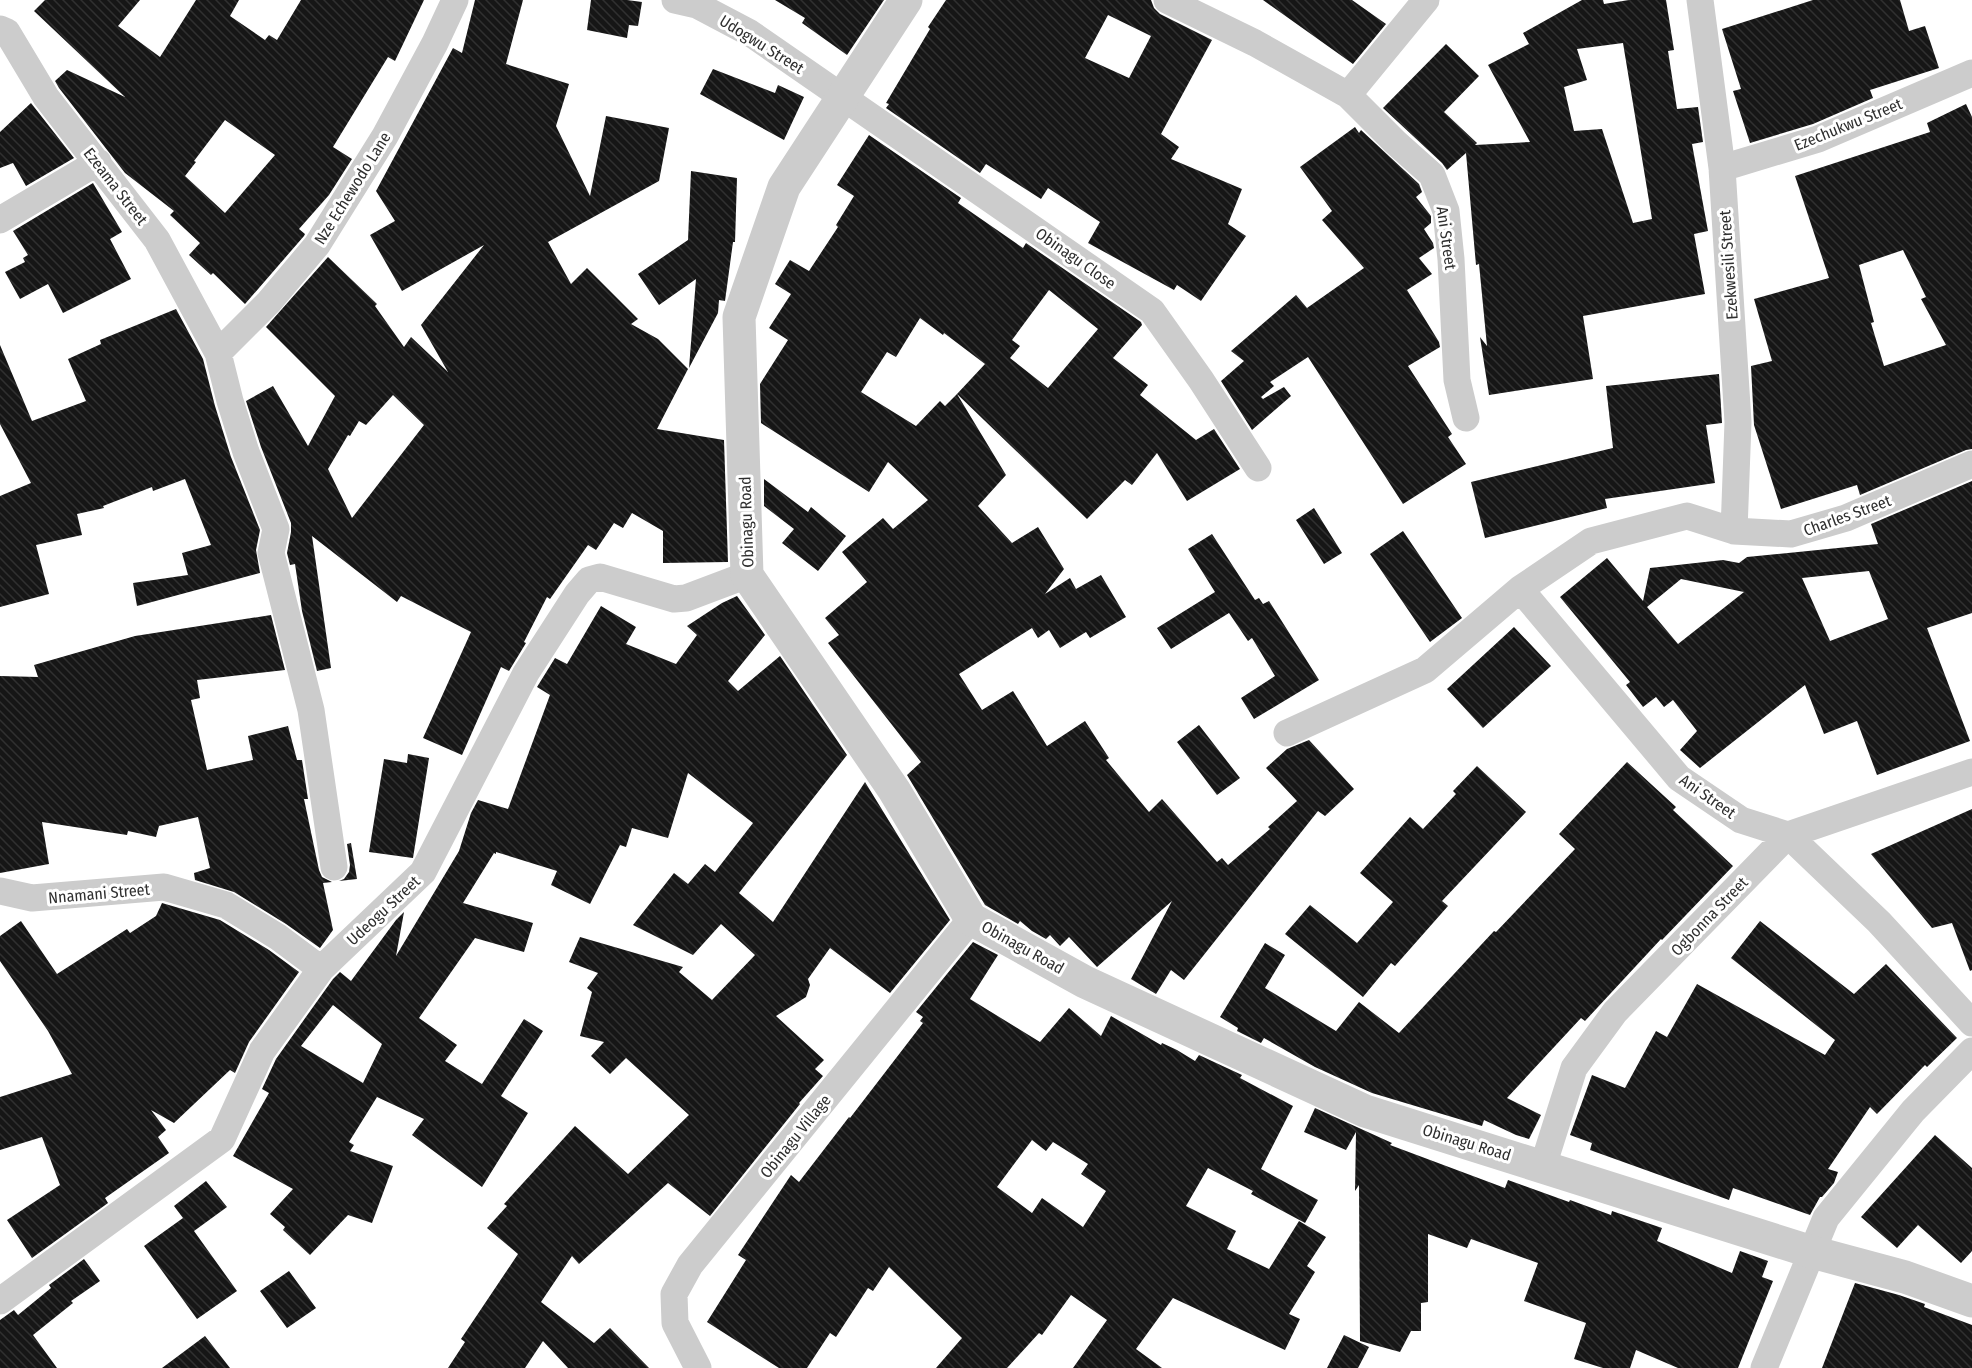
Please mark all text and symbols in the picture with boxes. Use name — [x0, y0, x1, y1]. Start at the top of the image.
street label: Udogwu Street — [716, 11, 808, 78]
street label: Ezechukwu Street — [1791, 94, 1906, 155]
street label: Nze Echewodo Lane — [310, 129, 395, 248]
street label: Ezeama Street — [80, 144, 152, 229]
street label: Ani Street — [1433, 205, 1460, 272]
street label: Ezekwesili Street — [1715, 209, 1742, 320]
street label: Obinagu Close — [1032, 224, 1120, 293]
street label: Obinagu Road — [735, 476, 758, 568]
street label: Charles Street — [1801, 491, 1894, 540]
street label: Ani Street — [1676, 770, 1740, 823]
street label: Udeogu Street — [343, 871, 424, 949]
street label: Ogbonna Street — [1667, 872, 1752, 960]
street label: Nnamani Street — [48, 880, 151, 907]
street label: Obinagu Road — [978, 917, 1067, 978]
street label: Obinagu Village — [756, 1091, 835, 1182]
street label: Obinagu Road — [1420, 1120, 1513, 1165]

